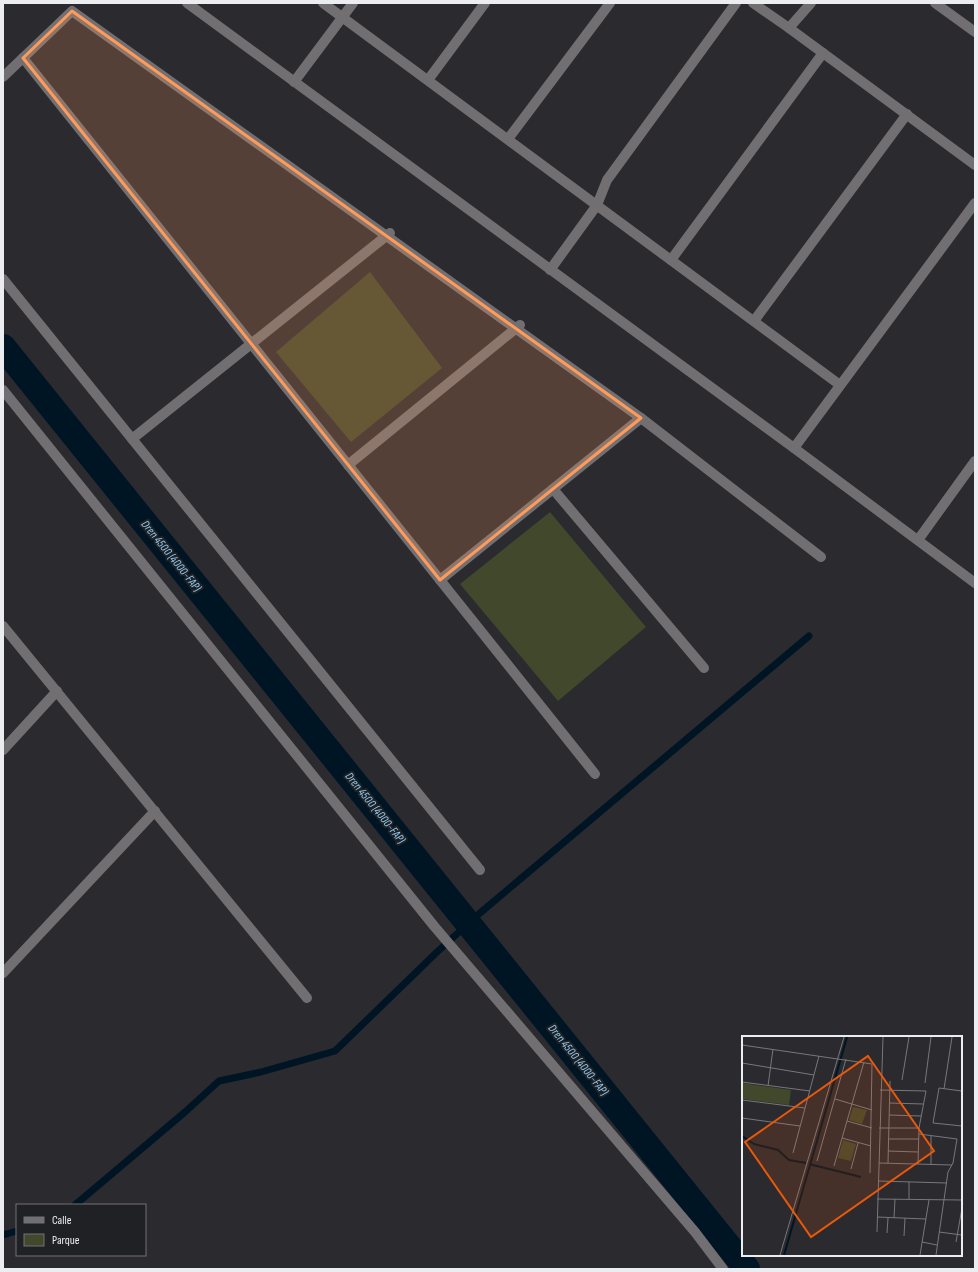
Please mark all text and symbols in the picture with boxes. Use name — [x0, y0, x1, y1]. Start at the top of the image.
water label: Dren 4500 (4000-FAP) — [138, 517, 205, 595]
water label: Dren 4500 (4000-FAP) — [342, 769, 409, 847]
water label: Dren 4500 (4000-FAP) — [545, 1021, 612, 1099]
inset map — [742, 1036, 962, 1256]
legend — [16, 1204, 146, 1256]
text: Calle — [52, 1213, 72, 1228]
text: Parque — [52, 1233, 80, 1248]

